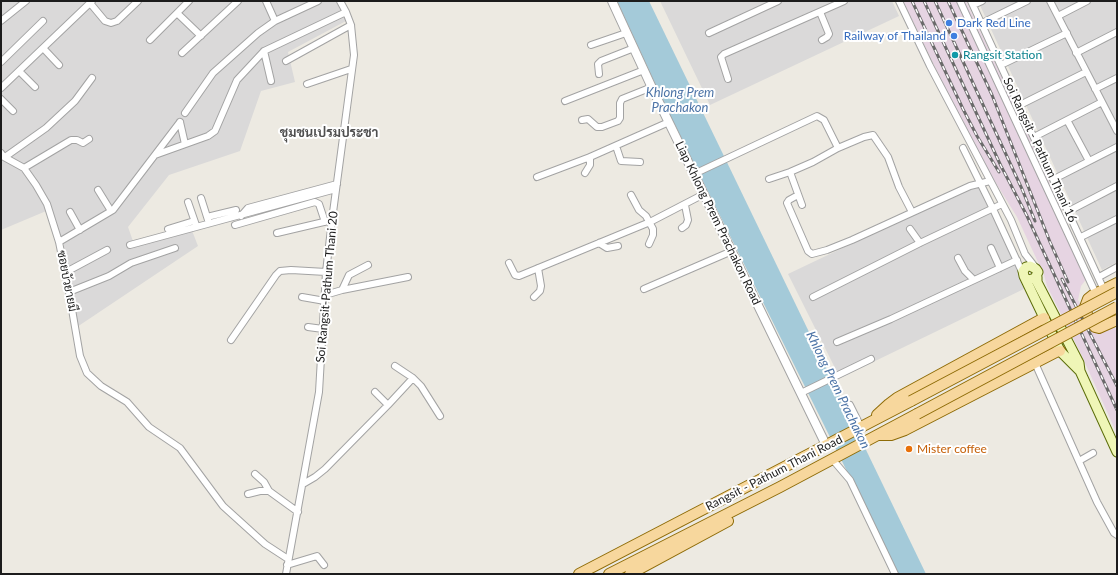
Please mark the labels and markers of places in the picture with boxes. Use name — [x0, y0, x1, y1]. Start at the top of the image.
place label: Dark Red Line — [957, 16, 1031, 30]
marker: Dark Red Line — [944, 18, 954, 28]
place label: Railway of Thailand — [844, 29, 946, 43]
marker: Railway of Thailand — [949, 31, 959, 41]
place label: Rangsit Station — [963, 48, 1042, 62]
marker: Rangsit Station — [950, 50, 960, 60]
place label: Mister coffee — [917, 442, 987, 456]
marker: Mister coffee — [904, 444, 914, 454]

